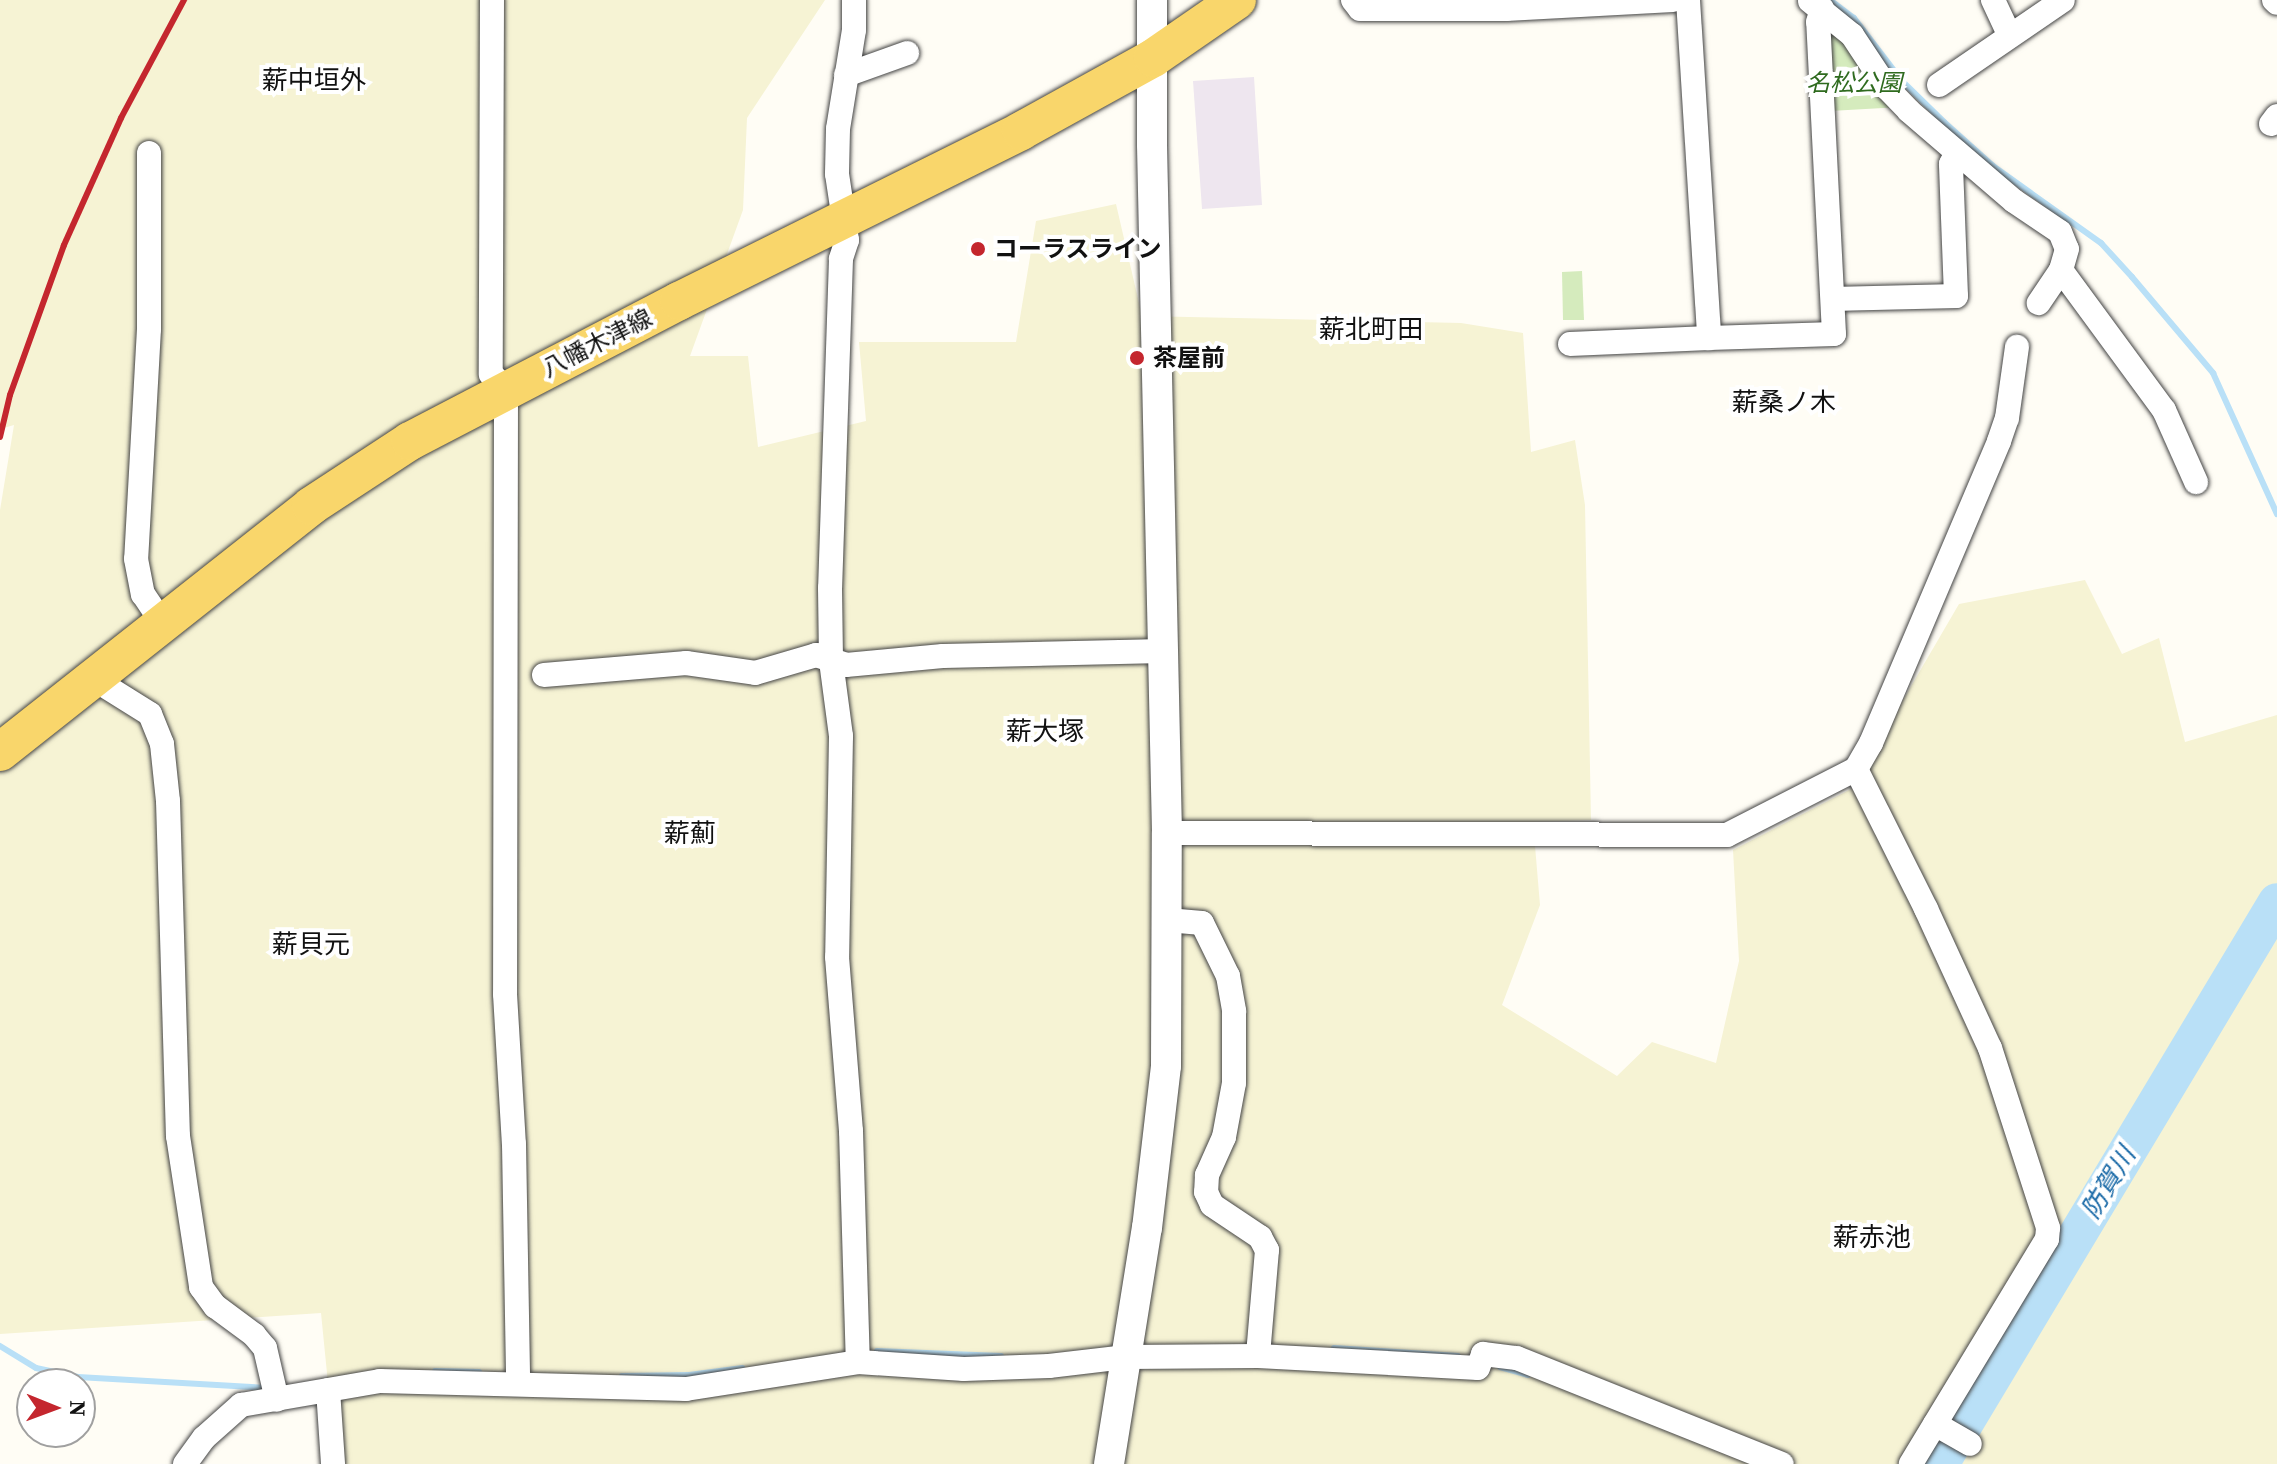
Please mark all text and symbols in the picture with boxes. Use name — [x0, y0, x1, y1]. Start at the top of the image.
district label: 薪中垣外 — [262, 65, 366, 97]
park label: 名松公園 — [1806, 69, 1902, 97]
place label: コーラスライン — [994, 235, 1162, 263]
marker: コーラスライン — [969, 240, 987, 258]
street label: 八幡木津線 — [537, 303, 657, 383]
district label: 薪北町田 — [1319, 314, 1423, 346]
place label: 茶屋前 — [1153, 344, 1225, 372]
marker: 茶屋前 — [1128, 349, 1146, 367]
district label: 薪桑ノ木 — [1732, 387, 1836, 419]
district label: 薪大塚 — [1006, 716, 1084, 748]
district label: 薪薊 — [664, 818, 716, 850]
district label: 薪貝元 — [272, 929, 350, 961]
water label: 防賀川 — [2076, 1142, 2142, 1224]
district label: 薪赤池 — [1833, 1222, 1911, 1254]
north arrow — [16, 1368, 96, 1448]
text: N — [63, 1400, 93, 1417]

